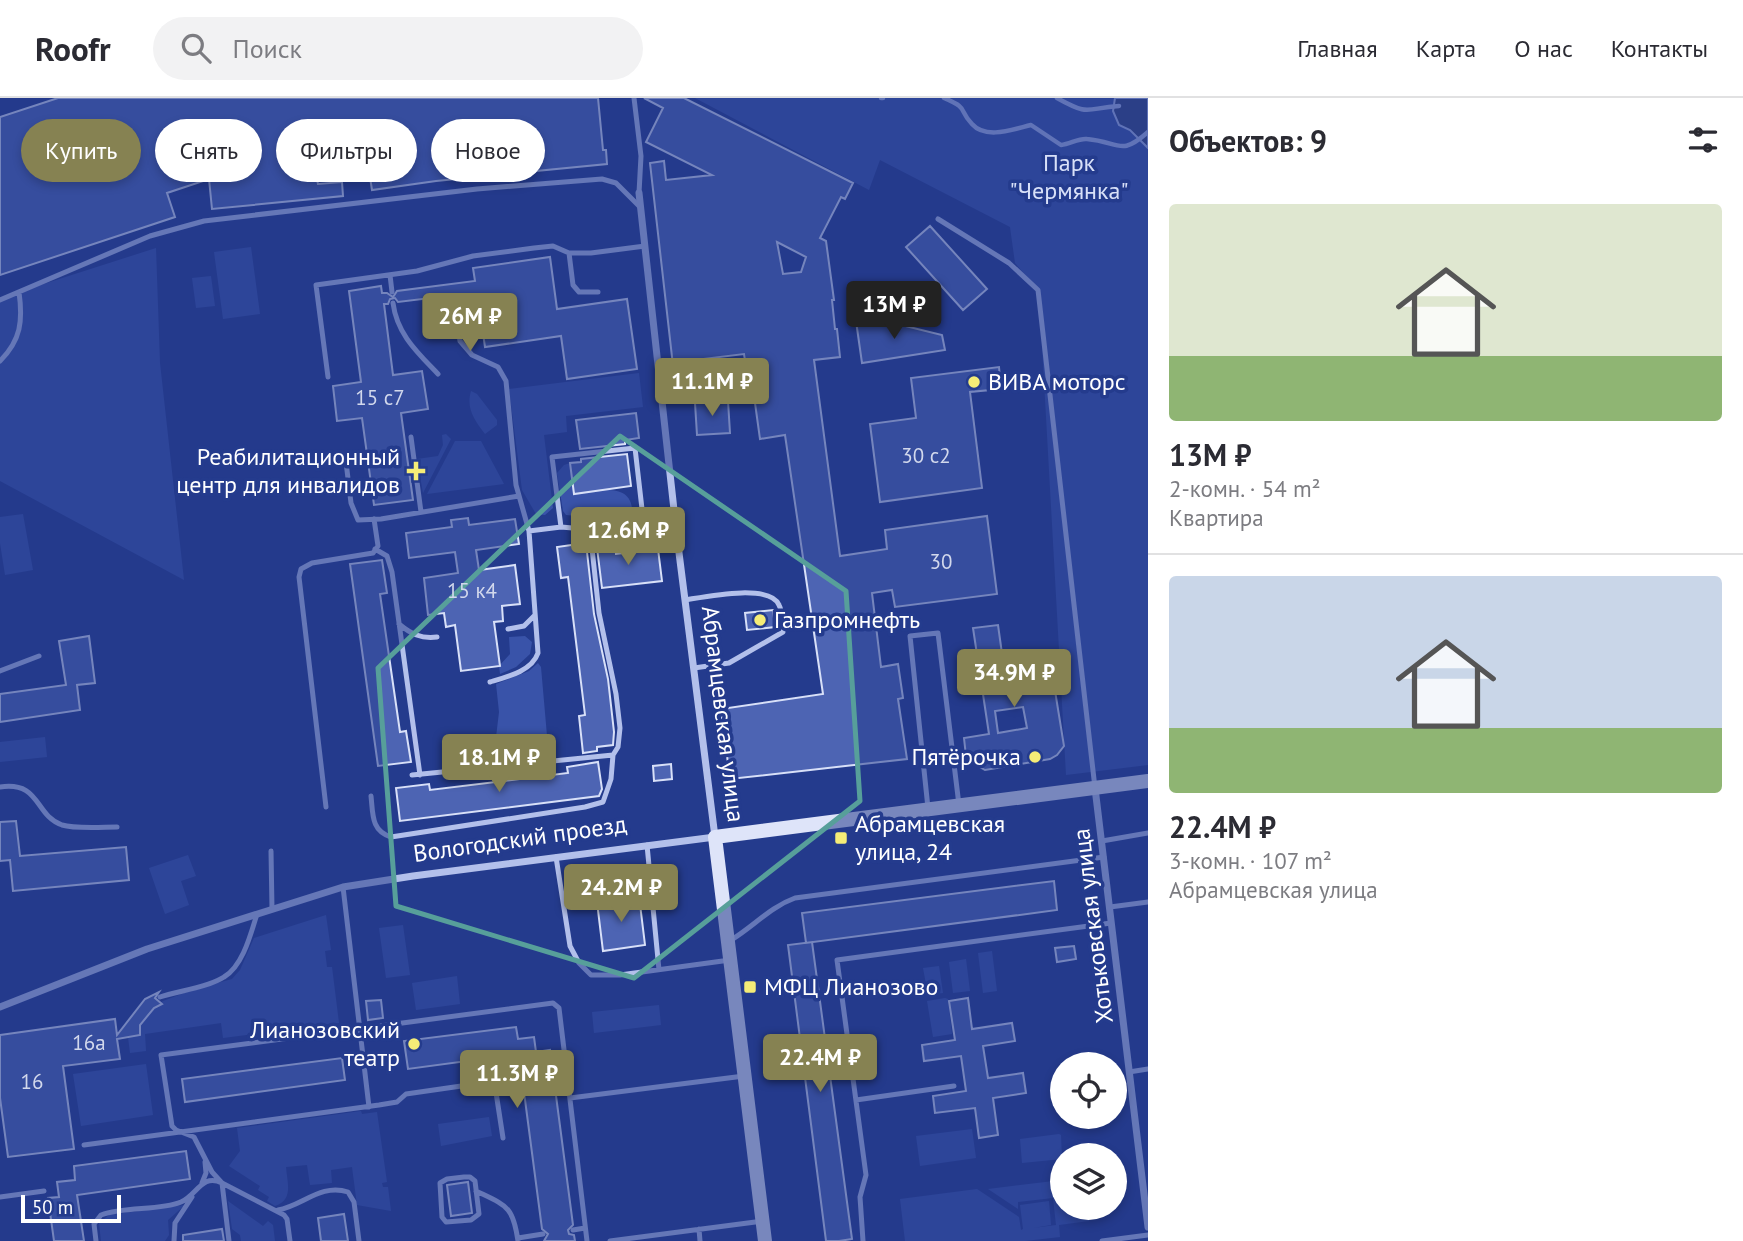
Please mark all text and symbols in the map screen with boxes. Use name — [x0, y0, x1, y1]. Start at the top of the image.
search box — [153, 17, 643, 80]
text: Roofr — [35, 27, 111, 70]
icon: search — [177, 29, 215, 67]
text: Поиск — [233, 32, 302, 65]
text: Главная — [1297, 33, 1378, 64]
text: Карта — [1416, 33, 1476, 64]
text: О нас — [1514, 33, 1573, 64]
text: Контакты — [1611, 33, 1708, 64]
chip: Купить — [21, 119, 141, 182]
chip: Снять — [155, 119, 262, 182]
chip: Фильтры — [276, 119, 417, 182]
chip: Новое — [431, 119, 545, 182]
text: Объектов: 9 — [1169, 121, 1327, 160]
icon: filters — [1684, 121, 1722, 159]
park label: Парк "Чермянка" — [1010, 147, 1129, 206]
icon: home — [1383, 249, 1509, 375]
pin: 13M ₽ — [845, 282, 943, 341]
text: 13M ₽ — [862, 289, 926, 318]
pin: 26M ₽ — [421, 294, 519, 353]
text: 26M ₽ — [438, 301, 502, 330]
pin: 11.1M ₽ — [647, 358, 777, 418]
text: 11.1M ₽ — [671, 366, 753, 395]
place label: ВИВА моторс — [988, 366, 1126, 397]
marker: ВИВА моторс — [966, 374, 982, 390]
house number: 15 с7 — [355, 384, 405, 411]
text: 13M ₽ — [1169, 435, 1252, 474]
place label: Реабилитационный центр для инвалидов — [176, 441, 400, 500]
house number: 30 с2 — [901, 442, 951, 469]
marker: Реабилитационный центр для инвалидов — [406, 461, 426, 481]
text: 2-комн. · 54 m² — [1169, 474, 1321, 503]
text: Квартира — [1169, 503, 1264, 532]
pin: 12.6M ₽ — [563, 508, 693, 567]
text: 12.6M ₽ — [587, 515, 669, 544]
house number: 30 — [930, 548, 952, 575]
house number: 15 к4 — [447, 577, 497, 604]
street label: Абрамцевская улица — [695, 604, 752, 824]
place label: Газпромнефть — [774, 604, 920, 635]
marker: Газпромнефть — [752, 612, 768, 628]
icon: home — [1383, 621, 1509, 747]
pin: 34.9M ₽ — [949, 650, 1079, 709]
text: 34.9M ₽ — [973, 657, 1055, 686]
pin: 18.1M ₽ — [434, 734, 564, 794]
place label: Пятёрочка — [911, 741, 1021, 772]
text: 18.1M ₽ — [458, 742, 540, 771]
marker: Пятёрочка — [1027, 749, 1043, 765]
text: 22.4M ₽ — [1169, 807, 1276, 846]
street label: Вологодский проезд — [411, 808, 629, 869]
place label: Абрамцевская улица, 24 — [855, 808, 1005, 867]
street label: Хотьковская улица — [1065, 827, 1120, 1025]
marker: Абрамцевская улица, 24 — [833, 830, 849, 846]
text: 3-комн. · 107 m² — [1169, 846, 1332, 875]
pin: 24.2M ₽ — [556, 864, 686, 924]
text: 24.2M ₽ — [580, 872, 662, 901]
text: Абрамцевская улица — [1169, 875, 1378, 904]
place label: МФЦ Лианозово — [764, 971, 938, 1002]
marker: МФЦ Лианозово — [742, 979, 758, 995]
place label: Лианозовский театр — [249, 1014, 400, 1073]
house number: 16а — [72, 1029, 106, 1056]
pin: 22.4M ₽ — [755, 1034, 885, 1094]
marker: Лианозовский театр — [406, 1036, 422, 1052]
text: 22.4M ₽ — [779, 1042, 861, 1071]
pin: 11.3M ₽ — [452, 1051, 582, 1110]
map controls — [1050, 1052, 1127, 1220]
button: locate — [1050, 1052, 1127, 1129]
text: 11.3M ₽ — [476, 1058, 558, 1087]
house number: 16 — [21, 1068, 43, 1095]
button: layers — [1050, 1143, 1127, 1220]
scale bar — [21, 1192, 121, 1224]
text: 50 m — [32, 1195, 73, 1219]

